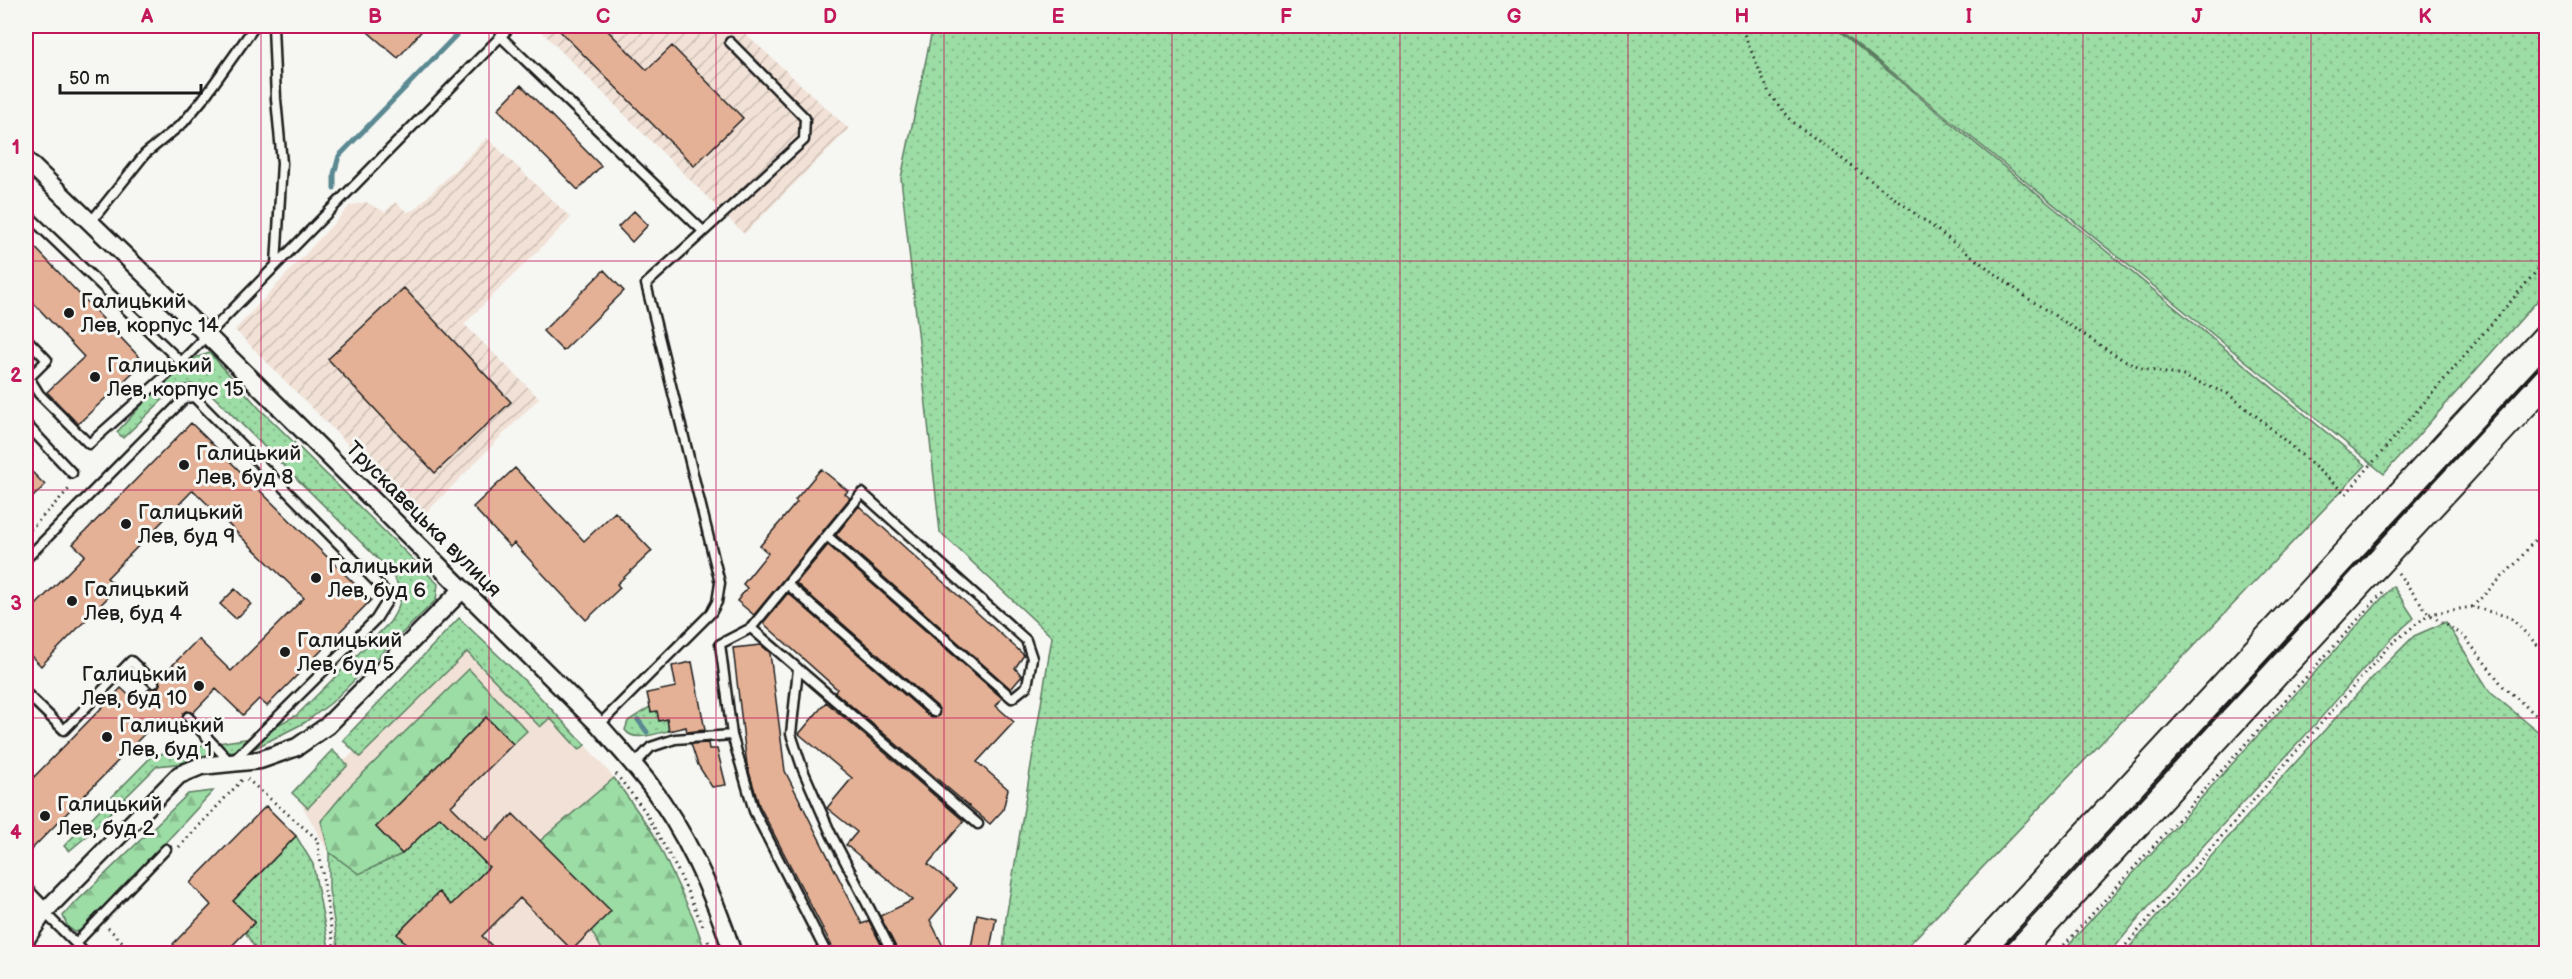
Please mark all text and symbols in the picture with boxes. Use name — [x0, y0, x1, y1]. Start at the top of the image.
text: A — [140, 5, 154, 29]
text: B — [368, 5, 382, 29]
text: C — [596, 5, 610, 29]
text: D — [823, 5, 837, 29]
text: E — [1052, 5, 1065, 29]
text: F — [1280, 5, 1292, 29]
text: G — [1507, 5, 1522, 29]
text: H — [1735, 5, 1749, 29]
text: I — [1966, 5, 1972, 29]
text: J — [2192, 5, 2204, 29]
text: K — [2418, 5, 2432, 29]
scale bar — [60, 57, 201, 95]
text: 50 m — [69, 68, 110, 89]
text: 1 — [12, 136, 20, 160]
place label: Галицький Лев, корпус 14 — [80, 289, 219, 338]
marker: Галицький Лев, корпус 14 — [62, 306, 76, 320]
place label: Галицький Лев, корпус 15 — [106, 353, 244, 402]
text: 2 — [10, 364, 22, 388]
marker: Галицький Лев, корпус 15 — [88, 370, 102, 384]
street label: Трускавецька вулиця — [341, 436, 507, 602]
place label: Галицький Лев, буд 8 — [195, 441, 301, 490]
marker: Галицький Лев, буд 8 — [177, 458, 191, 472]
place label: Галицький Лев, буд 9 — [137, 500, 243, 549]
marker: Галицький Лев, буд 9 — [119, 517, 133, 531]
place label: Галицький Лев, буд 6 — [327, 554, 433, 603]
marker: Галицький Лев, буд 6 — [309, 571, 323, 585]
place label: Галицький Лев, буд 4 — [83, 577, 189, 626]
text: 3 — [10, 592, 22, 616]
marker: Галицький Лев, буд 4 — [65, 594, 79, 608]
place label: Галицький Лев, буд 5 — [296, 628, 402, 677]
marker: Галицький Лев, буд 5 — [278, 645, 292, 659]
place label: Галицький Лев, буд 10 — [80, 662, 187, 711]
marker: Галицький Лев, буд 10 — [192, 679, 206, 693]
place label: Галицький Лев, буд 1 — [118, 713, 224, 762]
marker: Галицький Лев, буд 1 — [100, 730, 114, 744]
place label: Галицький Лев, буд 2 — [56, 792, 162, 841]
marker: Галицький Лев, буд 2 — [38, 809, 52, 823]
text: 4 — [10, 821, 22, 845]

